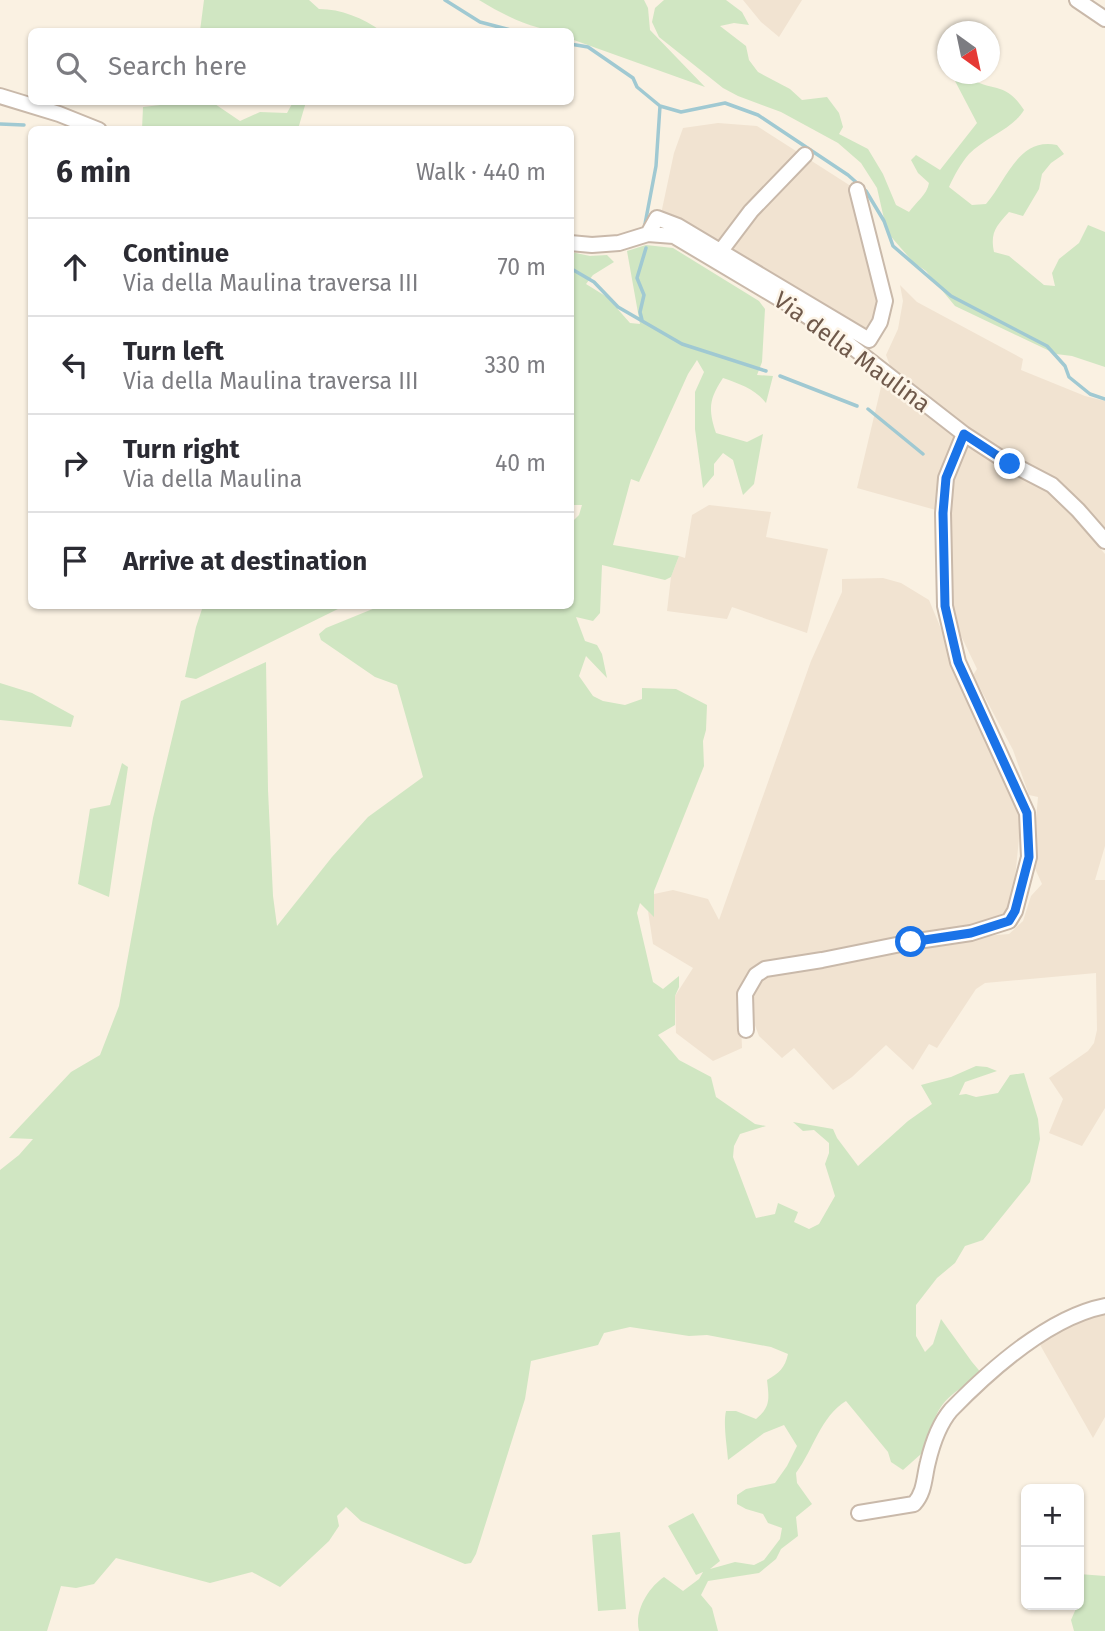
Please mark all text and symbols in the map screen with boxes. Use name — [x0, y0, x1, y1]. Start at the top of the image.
north arrow — [937, 21, 1000, 84]
search box — [28, 28, 574, 105]
icon: search — [52, 48, 90, 86]
text: Search here — [108, 51, 247, 82]
text: 6 min — [56, 154, 131, 190]
text: Walk · 440 m — [416, 158, 546, 186]
text: Continue — [123, 238, 229, 269]
icon: ahead — [56, 248, 94, 286]
text: 70 m — [497, 253, 546, 281]
text: Via della Maulina traversa III — [123, 269, 419, 297]
street label: Via della Maulina — [768, 286, 936, 418]
text: Turn left — [123, 336, 224, 367]
icon: left — [56, 346, 94, 384]
text: 330 m — [484, 351, 546, 379]
text: Via della Maulina traversa III — [123, 367, 419, 395]
text: Turn right — [123, 434, 240, 465]
icon: right — [56, 444, 94, 482]
route end — [994, 448, 1025, 479]
text: 40 m — [495, 449, 546, 477]
text: Via della Maulina — [123, 465, 302, 493]
icon: arrive — [56, 542, 94, 580]
text: Arrive at destination — [123, 546, 367, 577]
route start — [895, 926, 926, 957]
map controls — [1021, 1484, 1084, 1610]
button: + — [1021, 1484, 1084, 1547]
button: − — [1021, 1547, 1084, 1610]

